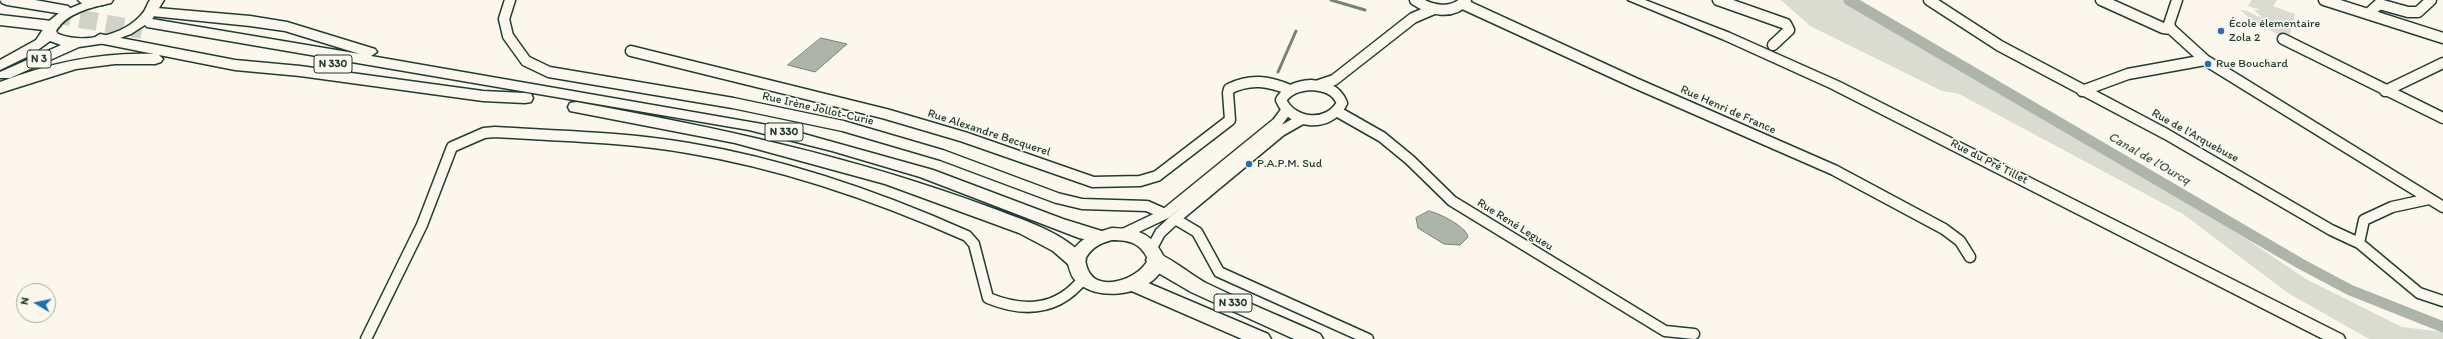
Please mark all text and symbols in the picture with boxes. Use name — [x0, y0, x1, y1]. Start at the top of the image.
place label: École élementaire Zola 2 — [2229, 17, 2320, 45]
marker: École élementaire Zola 2 — [2216, 26, 2226, 36]
road number: N 3 — [27, 50, 51, 68]
road number: N 330 — [314, 55, 352, 73]
place label: Rue Bouchard — [2216, 57, 2288, 71]
marker: Rue Bouchard — [2203, 59, 2213, 69]
street label: Rue Henri de France — [1678, 82, 1778, 138]
street label: Rue Irène Jollot-Curie — [761, 89, 875, 129]
street label: Rue Alexandre Becquerel — [926, 106, 1052, 160]
street label: Rue de l'Arquebuse — [2149, 106, 2241, 166]
road number: N 330 — [765, 123, 803, 141]
water label: Canal de l'Ourcq — [2105, 129, 2193, 189]
street label: Rue du Pré Tillet — [1948, 136, 2030, 188]
place label: P.A.P.M. Sud — [1257, 157, 1322, 171]
marker: P.A.P.M. Sud — [1244, 159, 1254, 169]
street label: Rue René Legueu — [1474, 196, 1556, 254]
north arrow — [16, 283, 56, 323]
road number: N 330 — [1214, 294, 1252, 312]
text: N — [18, 296, 32, 306]

